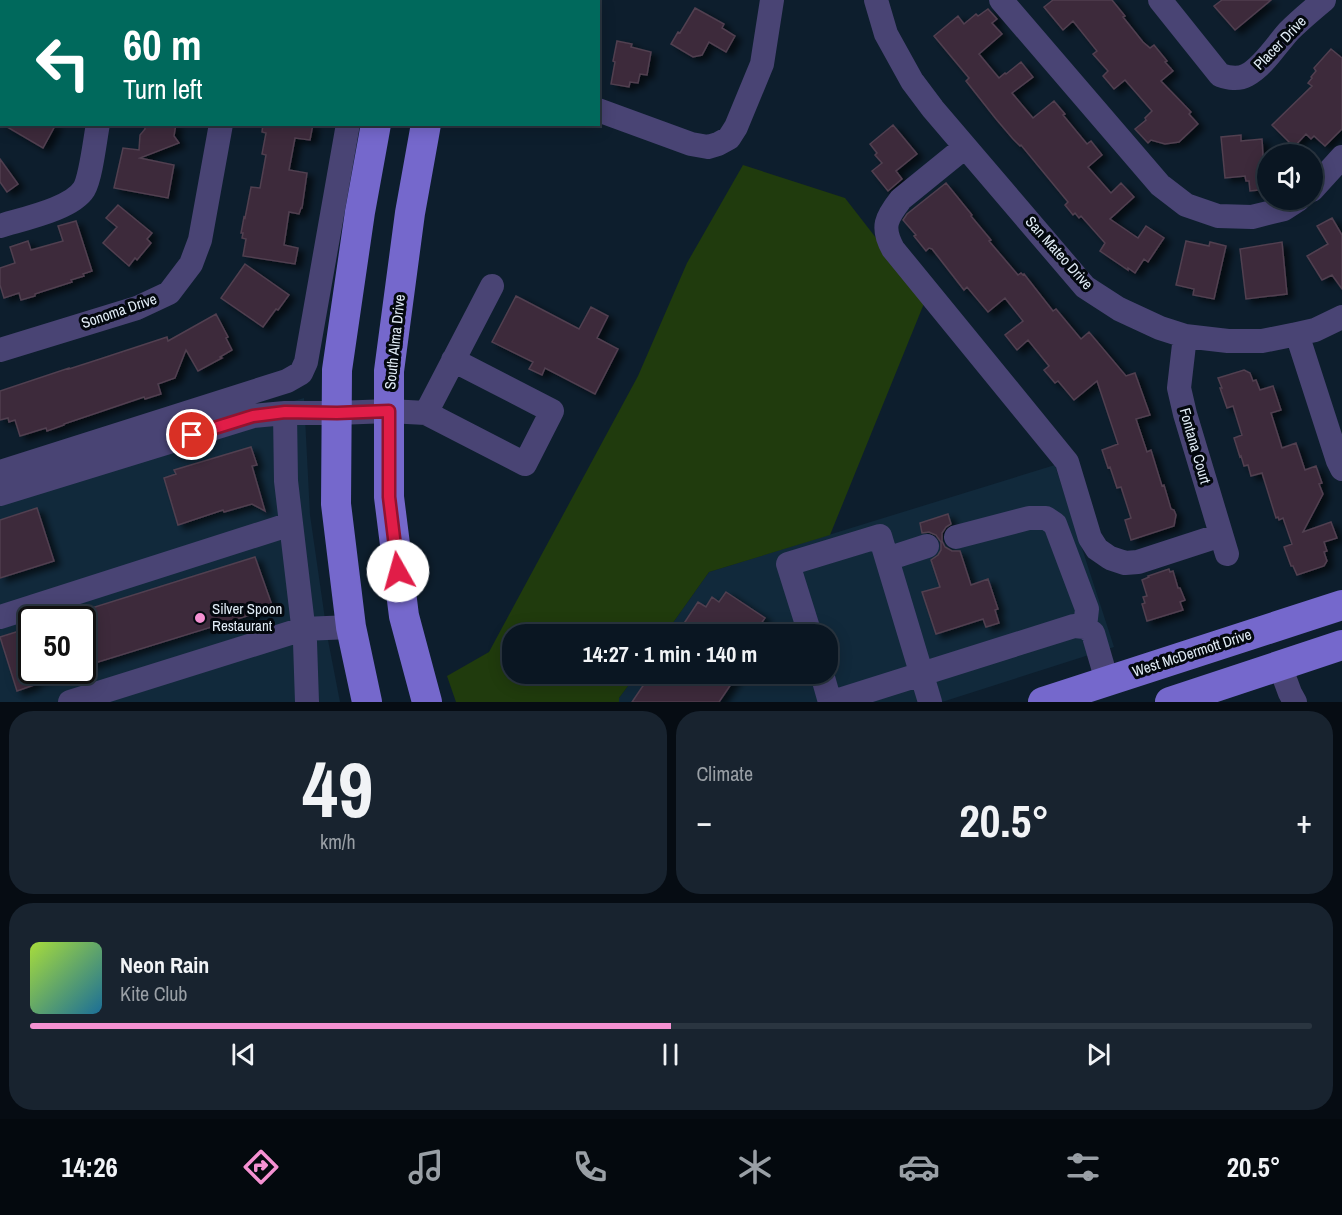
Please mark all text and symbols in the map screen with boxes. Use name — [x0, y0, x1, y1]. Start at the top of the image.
street label: Placer Drive — [1249, 11, 1311, 74]
text: 60 m — [123, 17, 202, 73]
icon: left — [24, 24, 102, 102]
text: Turn left — [123, 71, 202, 107]
map controls — [1257, 144, 1323, 210]
button: sound — [1257, 144, 1323, 210]
street label: San Mateo Drive — [1021, 211, 1098, 294]
street label: Sonoma Drive — [78, 288, 160, 333]
street label: South Alma Drive — [379, 293, 410, 391]
street label: Fontana Court — [1175, 405, 1216, 487]
pin — [166, 409, 217, 460]
icon: arrive — [175, 418, 208, 451]
position arrow — [366, 539, 430, 603]
place label: Silver Spoon Restaurant — [212, 598, 282, 636]
speed limit sign: 50 — [18, 606, 96, 684]
marker: Silver Spoon Restaurant — [193, 611, 207, 625]
street label: West McDermott Drive — [1130, 623, 1254, 682]
text: 14:27 · 1 min · 140 m — [583, 639, 757, 669]
text: 49 — [302, 736, 373, 841]
text: Climate — [697, 760, 753, 787]
text: 20.5° — [959, 790, 1049, 851]
text: − — [697, 799, 712, 843]
text: + — [1296, 799, 1312, 843]
text: km/h — [320, 828, 356, 855]
text: Neon Rain — [120, 950, 209, 980]
text: Kite Club — [120, 980, 187, 1007]
icon: previous — [227, 1038, 260, 1071]
icon: pause — [654, 1038, 687, 1071]
icon: next — [1082, 1038, 1115, 1071]
icon: directions — [240, 1146, 282, 1188]
icon: music — [405, 1146, 447, 1188]
icon: phone — [569, 1146, 611, 1188]
icon: climate — [734, 1146, 776, 1188]
icon: car — [898, 1146, 940, 1188]
icon: filters — [1062, 1146, 1104, 1188]
text: 14:26 — [61, 1149, 118, 1185]
text: 20.5° — [1227, 1149, 1281, 1185]

